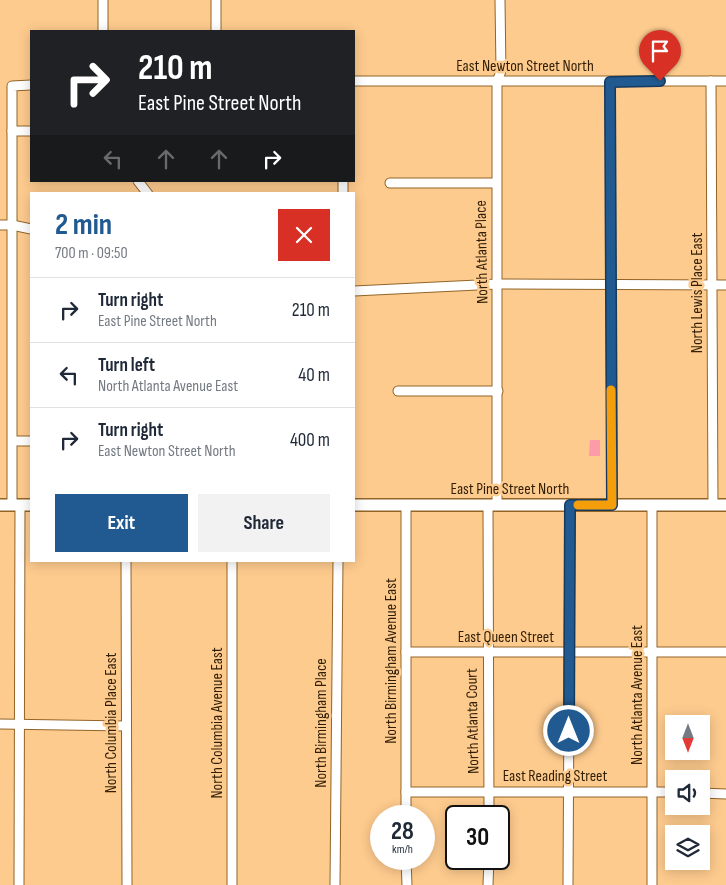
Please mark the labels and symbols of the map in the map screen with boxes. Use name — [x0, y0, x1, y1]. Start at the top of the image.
pin — [639, 30, 681, 81]
street label: East Newton Street North — [456, 57, 594, 76]
street label: North Atlanta Place — [472, 200, 492, 304]
street label: North Lewis Place East — [688, 233, 707, 353]
street label: East Pine Street North — [451, 480, 569, 499]
street label: North Birmingham Avenue East — [382, 578, 401, 744]
street label: North Atlanta Avenue East — [628, 625, 647, 765]
street label: East Queen Street — [458, 628, 554, 647]
street label: North Columbia Avenue East — [208, 647, 227, 799]
street label: North Columbia Place East — [102, 653, 121, 793]
street label: North Birmingham Place — [312, 658, 331, 788]
street label: North Atlanta Court — [463, 668, 483, 774]
position arrow — [542, 704, 594, 756]
north arrow — [665, 715, 710, 760]
street label: East Reading Street — [503, 767, 607, 786]
speed limit sign: 30 — [445, 805, 510, 870]

